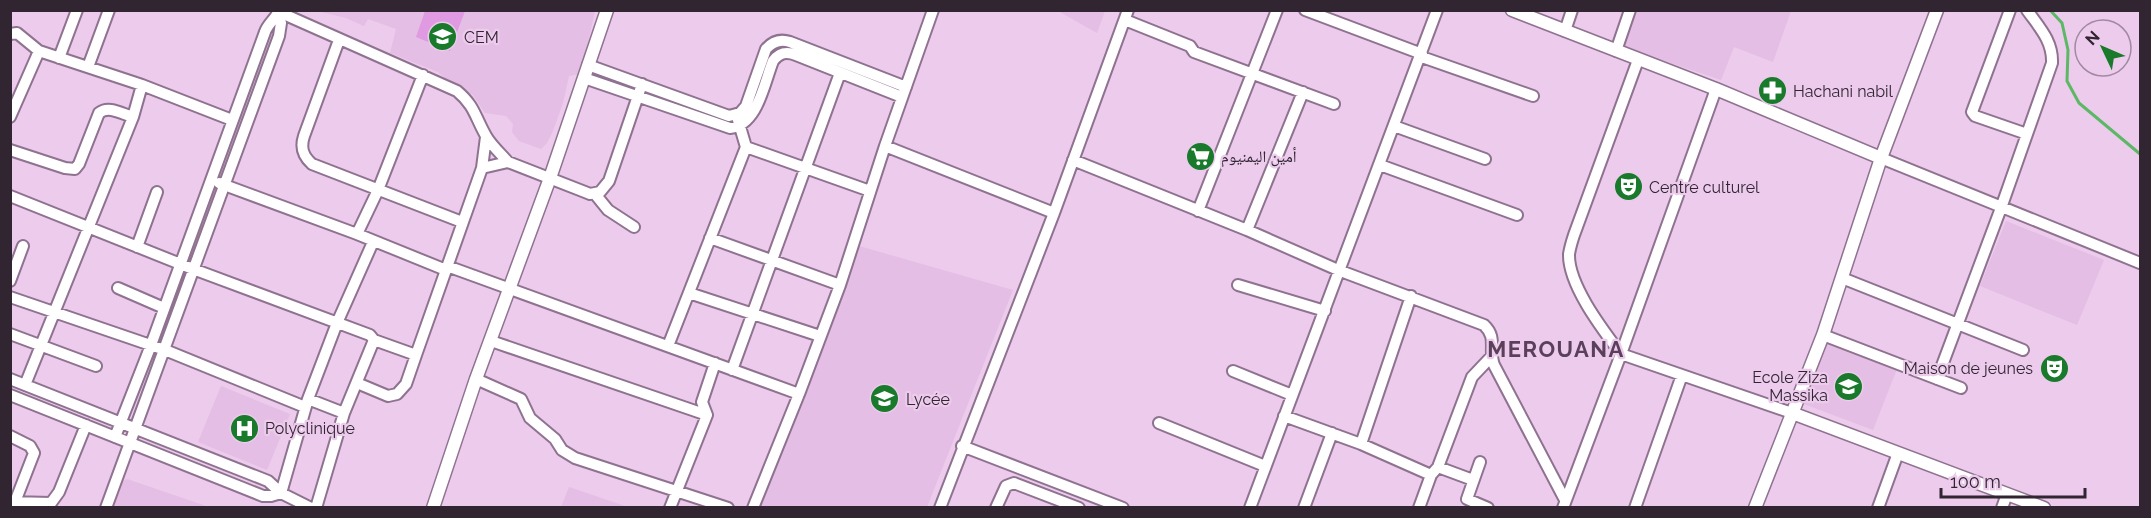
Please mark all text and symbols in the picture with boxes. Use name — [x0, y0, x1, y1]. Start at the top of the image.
north arrow — [2073, 18, 2133, 78]
school or university icon: CEM — [427, 21, 459, 53]
text: N — [2081, 27, 2104, 49]
place label: CEM — [464, 28, 499, 47]
pharmacy icon: Hachani nabil — [1756, 75, 1788, 107]
place label: Hachani nabil — [1793, 82, 1894, 101]
supermarket icon: أمين اليمنيوم — [1184, 140, 1216, 172]
place label: أمين اليمنيوم — [1221, 147, 1297, 167]
theatre icon: Centre culturel — [1612, 171, 1644, 203]
place label: Centre culturel — [1649, 178, 1760, 197]
district label: MEROUANA — [1487, 336, 1625, 362]
theatre icon: Maison de jeunes — [2038, 352, 2070, 384]
place label: Maison de jeunes — [1904, 359, 2033, 378]
place label: Ecole Ziza Massika — [1752, 368, 1828, 405]
school or university icon: Ecole Ziza Massika — [1833, 370, 1865, 402]
school or university icon: Lycée — [869, 383, 901, 415]
place label: Lycée — [906, 390, 950, 409]
hospital icon: Polyclinique — [228, 412, 260, 444]
place label: Polyclinique — [265, 419, 355, 438]
scale bar — [1941, 461, 2085, 499]
text: 100 m — [1950, 471, 2001, 492]

